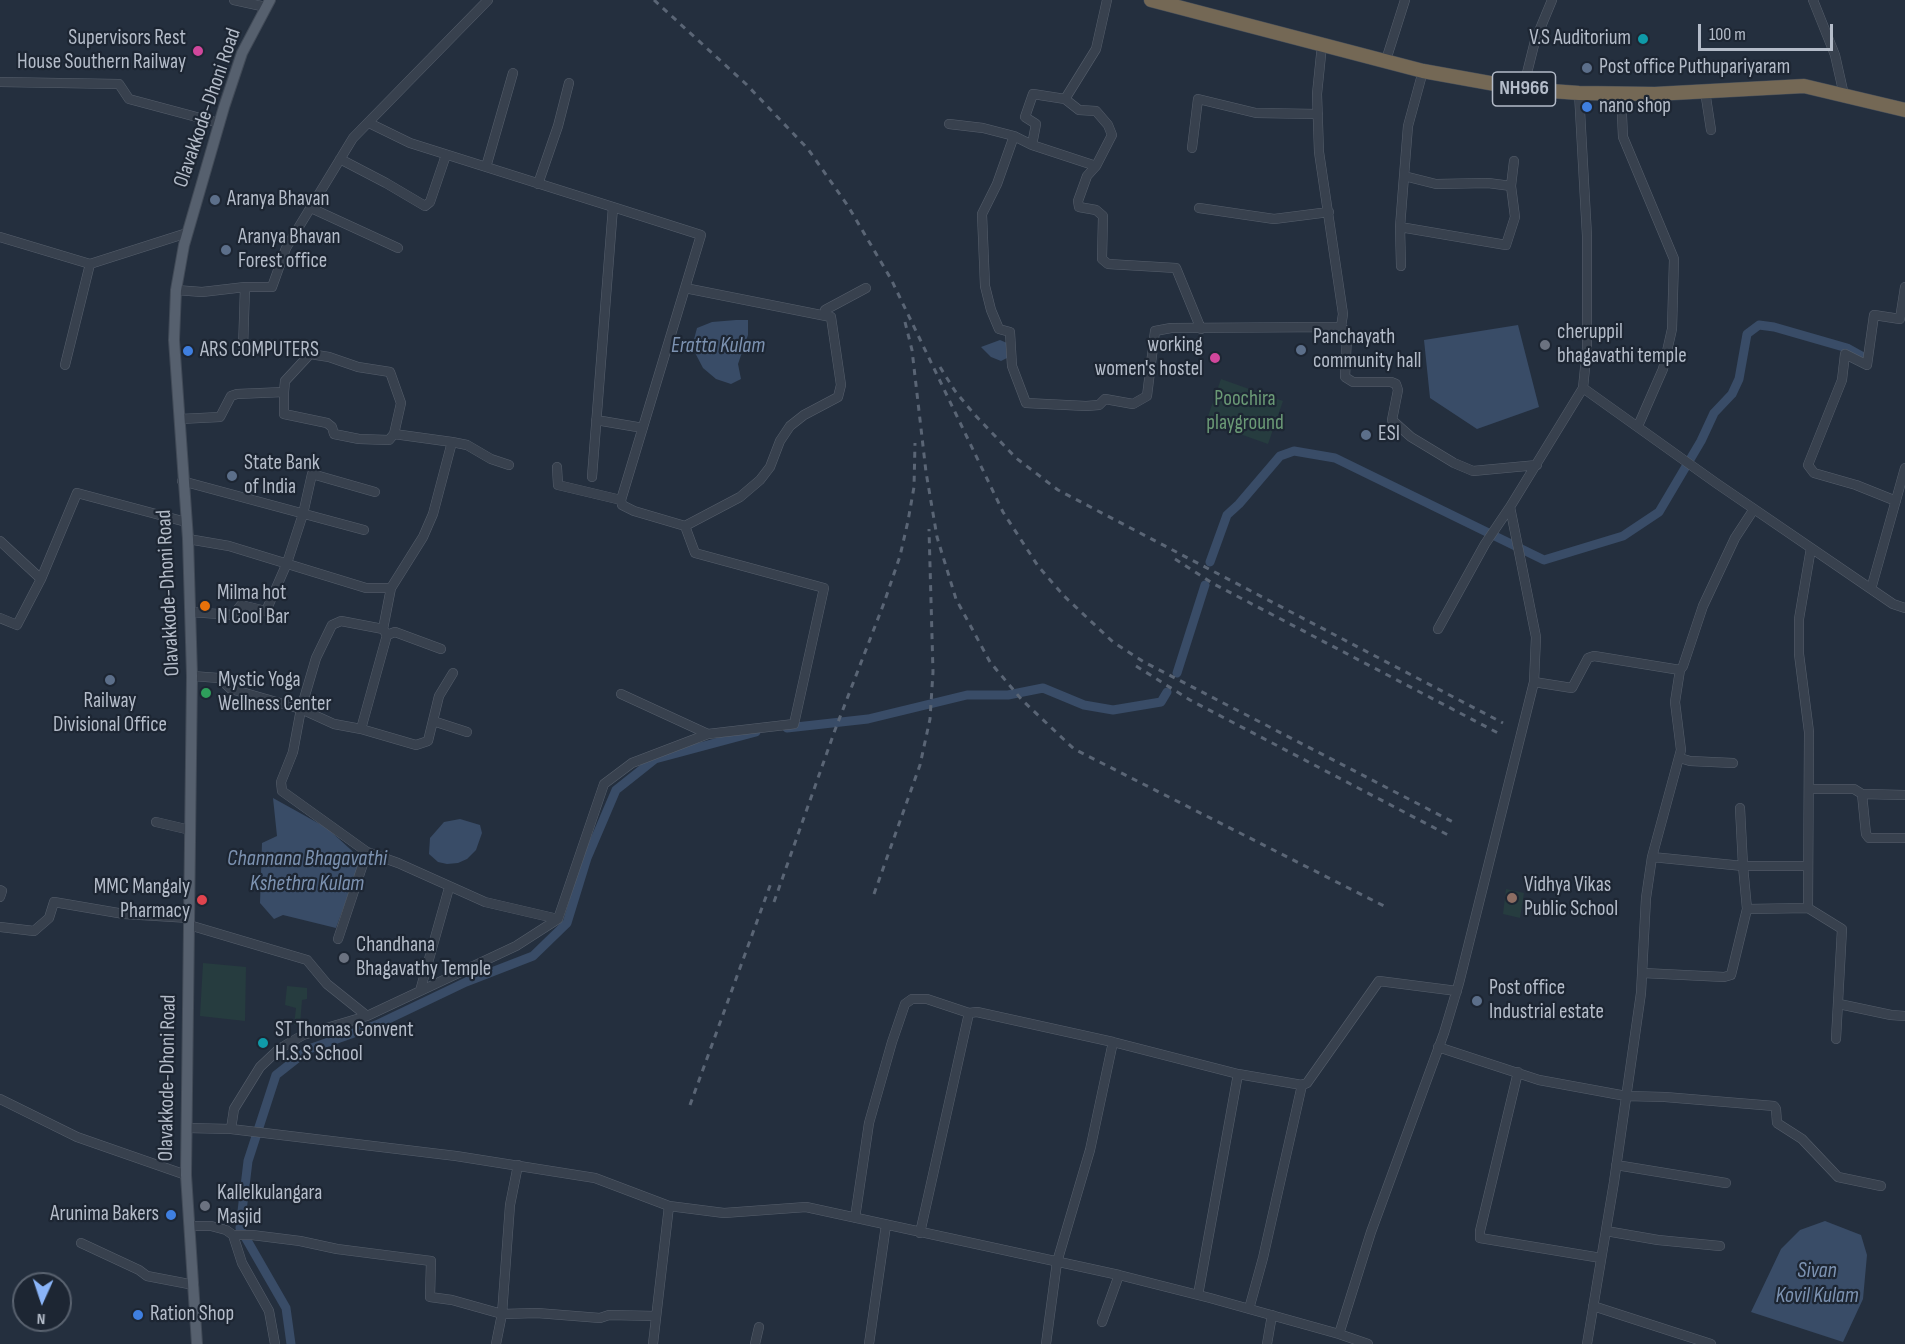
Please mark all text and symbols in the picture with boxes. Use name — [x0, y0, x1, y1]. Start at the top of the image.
scale bar — [1701, 12, 1836, 50]
text: 100 m — [1709, 24, 1746, 45]
street label: Olavakkode-Dhoni Road — [169, 25, 247, 191]
place label: Supervisors Rest House Southern Railway — [17, 26, 186, 76]
place label: V.S Auditorium — [1529, 26, 1631, 52]
marker: V.S Auditorium — [1636, 32, 1650, 46]
marker: Supervisors Rest House Southern Railway — [191, 44, 205, 58]
place label: Post office Puthupariyaram — [1599, 55, 1790, 81]
marker: Post office Puthupariyaram — [1580, 61, 1594, 75]
road number: NH966 — [1492, 72, 1556, 106]
place label: nano shop — [1599, 94, 1671, 120]
marker: nano shop — [1580, 100, 1594, 114]
place label: Aranya Bhavan — [227, 187, 329, 213]
marker: Aranya Bhavan — [208, 193, 222, 207]
place label: Aranya Bhavan Forest office — [238, 225, 340, 275]
marker: Aranya Bhavan Forest office — [219, 243, 233, 257]
place label: cheruppil bhagavathi temple — [1557, 320, 1687, 370]
place label: Panchayath community hall — [1313, 325, 1421, 375]
water label: Eratta Kulam — [671, 333, 765, 359]
place label: working women's hostel — [1094, 333, 1203, 383]
place label: ARS COMPUTERS — [200, 338, 319, 364]
marker: cheruppil bhagavathi temple — [1538, 338, 1552, 352]
marker: Panchayath community hall — [1294, 343, 1308, 357]
marker: ARS COMPUTERS — [181, 344, 195, 358]
marker: working women's hostel — [1208, 351, 1222, 365]
park label: Poochira playground — [1206, 387, 1284, 437]
place label: ESI — [1378, 422, 1400, 448]
marker: ESI — [1359, 428, 1373, 442]
place label: State Bank of India — [244, 451, 320, 501]
marker: State Bank of India — [225, 469, 239, 483]
street label: Olavakkode-Dhoni Road — [152, 509, 186, 677]
place label: Milma hot N Cool Bar — [217, 581, 289, 631]
marker: Milma hot N Cool Bar — [198, 599, 212, 613]
place label: Mystic Yoga Wellness Center — [218, 668, 331, 718]
marker: Railway Divisional Office — [103, 673, 117, 687]
marker: Mystic Yoga Wellness Center — [199, 686, 213, 700]
place label: Railway Divisional Office — [53, 689, 167, 739]
water label: Channana Bhagavathi Kshethra Kulam — [227, 846, 387, 897]
place label: Vidhya Vikas Public School — [1524, 873, 1618, 923]
place label: MMC Mangaly Pharmacy — [94, 875, 190, 925]
marker: Vidhya Vikas Public School — [1505, 891, 1519, 905]
marker: MMC Mangaly Pharmacy — [195, 893, 209, 907]
place label: Chandhana Bhagavathy Temple — [356, 933, 491, 983]
marker: Chandhana Bhagavathy Temple — [337, 951, 351, 965]
place label: Post office Industrial estate — [1489, 976, 1604, 1026]
street label: Olavakkode-Dhoni Road — [154, 994, 182, 1162]
marker: Post office Industrial estate — [1470, 994, 1484, 1008]
place label: ST Thomas Convent H.S.S School — [275, 1018, 414, 1068]
marker: ST Thomas Convent H.S.S School — [256, 1036, 270, 1050]
place label: Kallelkulangara Masjid — [217, 1181, 322, 1231]
marker: Kallelkulangara Masjid — [198, 1199, 212, 1213]
place label: Arunima Bakers — [50, 1202, 159, 1228]
marker: Arunima Bakers — [164, 1208, 178, 1222]
water label: Sivan Kovil Kulam — [1775, 1258, 1859, 1310]
north arrow — [12, 1272, 72, 1332]
place label: Ration Shop — [150, 1302, 234, 1328]
marker: Ration Shop — [131, 1308, 145, 1322]
text: N — [36, 1309, 46, 1328]

